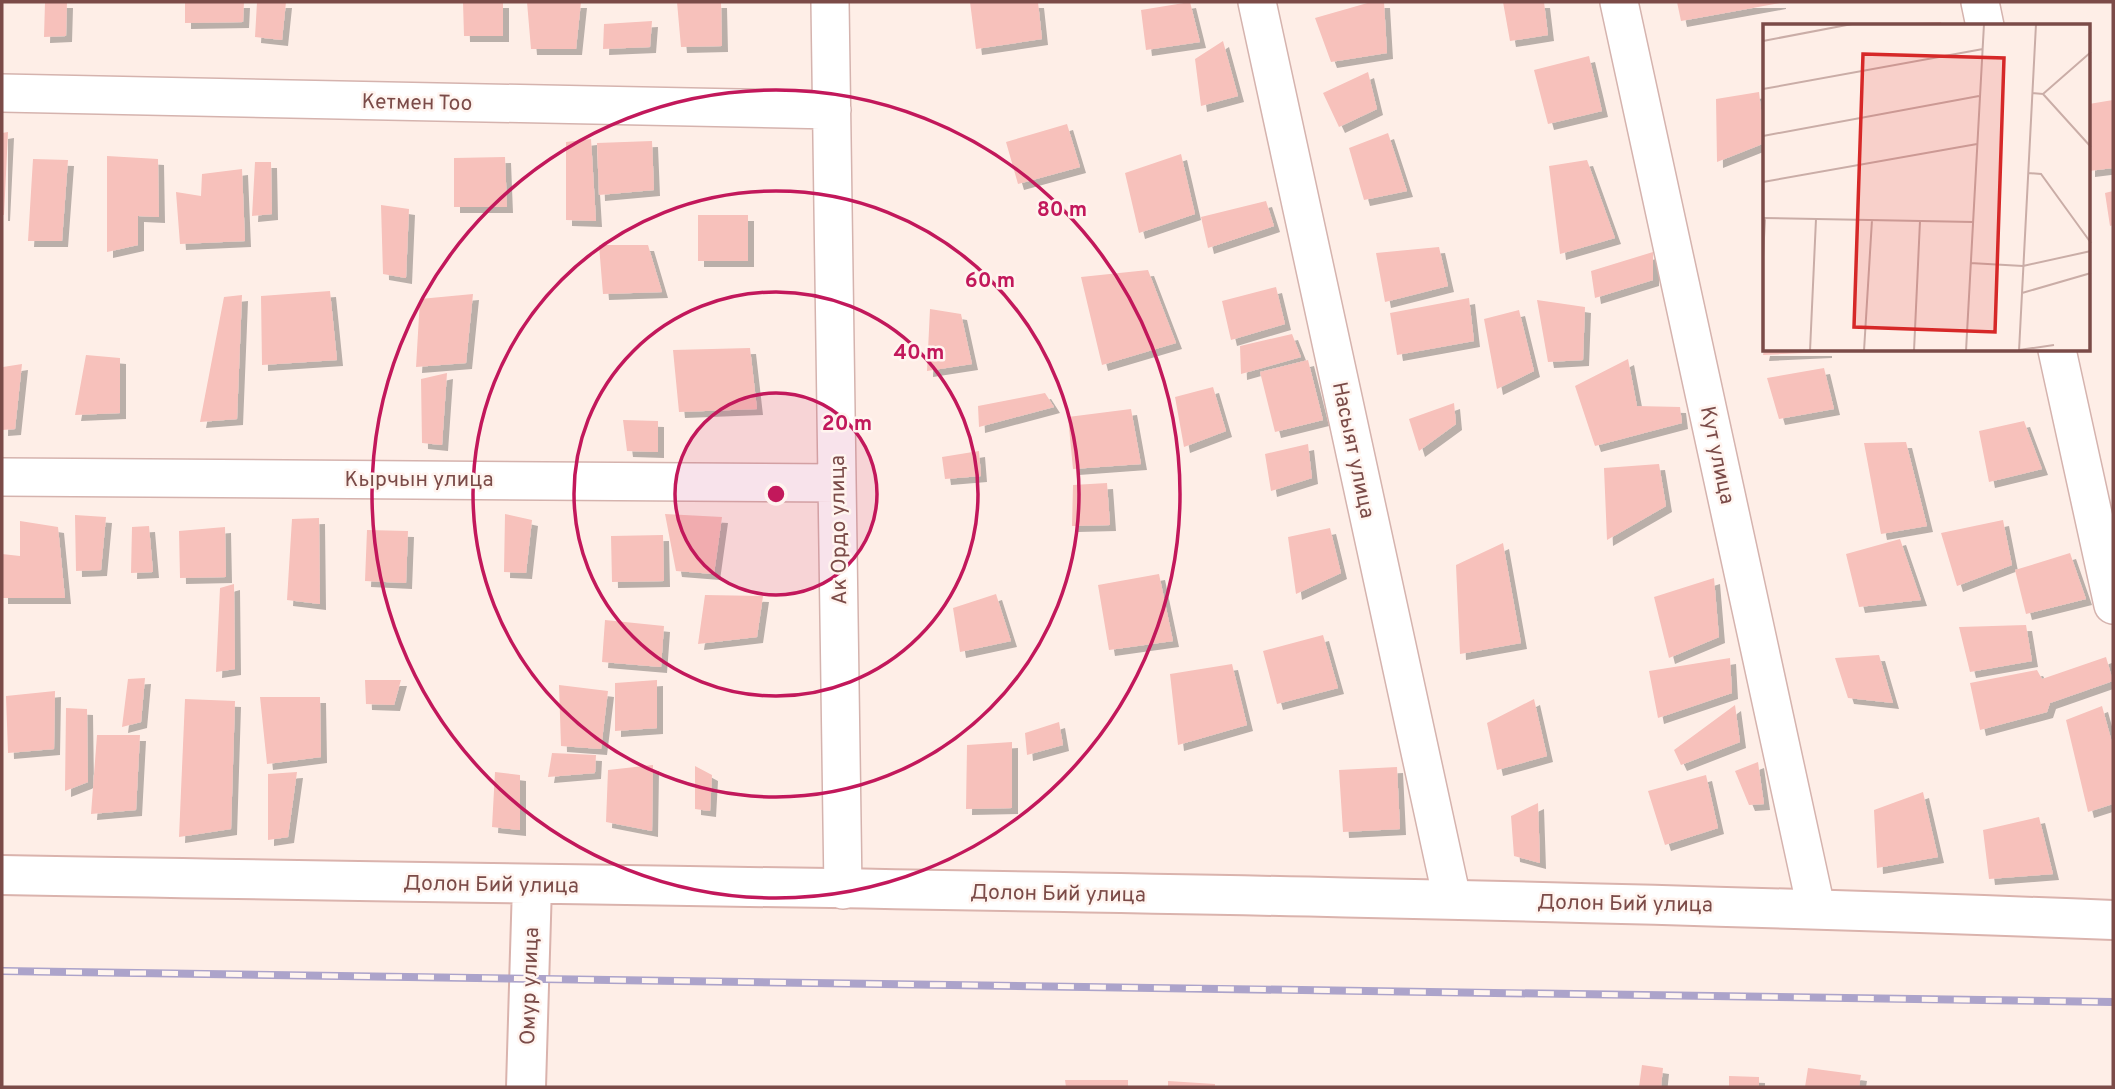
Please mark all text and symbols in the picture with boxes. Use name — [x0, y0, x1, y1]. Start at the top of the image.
inset map — [1763, 24, 2090, 352]
street label: Кетмен Тоо — [361, 89, 472, 118]
text: 80 m — [1037, 197, 1087, 224]
text: 60 m — [965, 268, 1015, 295]
text: 40 m — [894, 340, 944, 367]
street label: Насыят улица — [1325, 380, 1380, 521]
street label: Кут улица — [1693, 404, 1740, 507]
text: 20 m — [822, 411, 872, 438]
street label: Ак Ордо улица — [825, 455, 854, 605]
street label: Кырчын улица — [345, 467, 493, 494]
centre of rings — [764, 482, 788, 506]
street label: Долон Бий улица — [403, 870, 579, 901]
street label: Долон Бий улица — [970, 879, 1146, 910]
street label: Долон Бий улица — [1537, 889, 1713, 920]
street label: Омур улица — [515, 926, 546, 1046]

